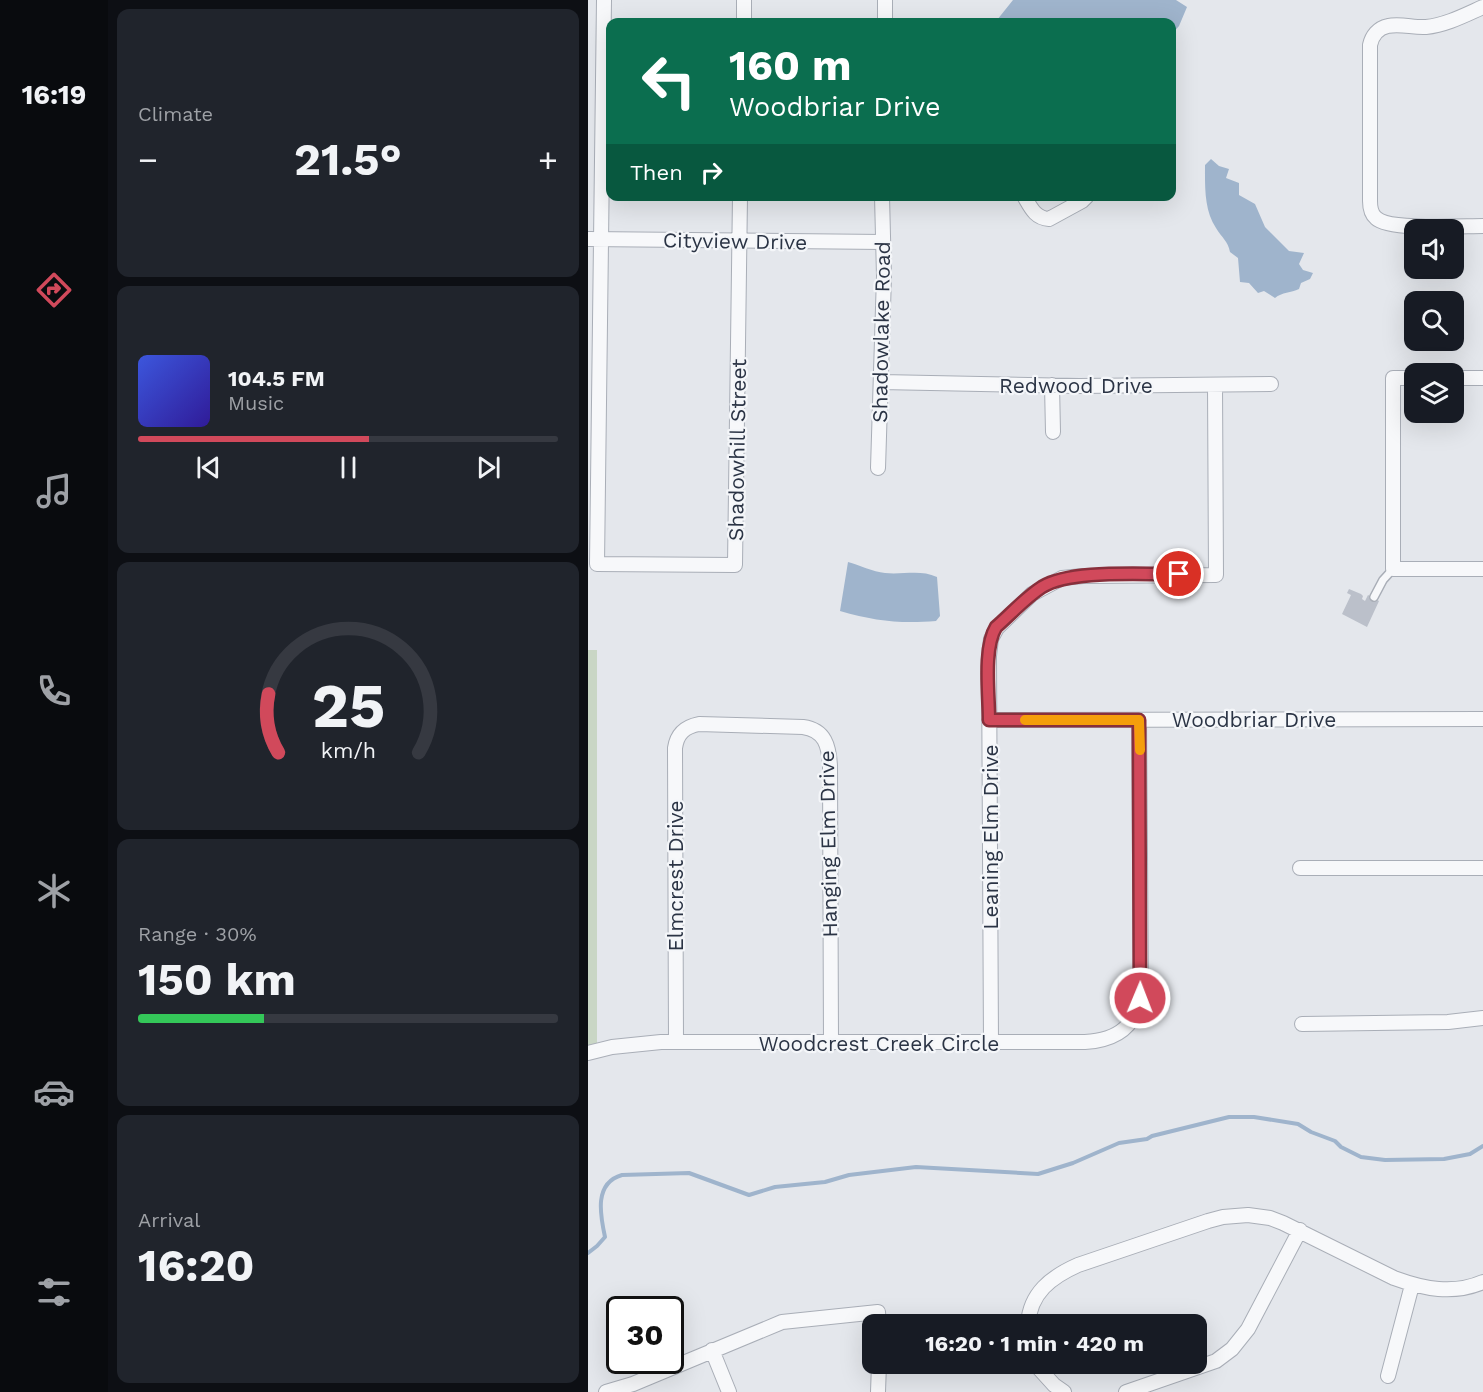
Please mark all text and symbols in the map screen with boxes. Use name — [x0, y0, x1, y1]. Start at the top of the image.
text: 160 m — [729, 41, 852, 90]
icon: left — [630, 42, 708, 120]
text: 16:19 — [22, 79, 86, 111]
text: Woodbriar Drive — [729, 91, 941, 123]
text: Climate — [138, 102, 213, 126]
text: 21.5° — [294, 133, 402, 186]
text: − — [138, 140, 158, 179]
text: + — [538, 140, 558, 179]
icon: right — [695, 156, 728, 189]
text: Then — [630, 160, 683, 185]
map controls — [1404, 219, 1464, 423]
button: sound — [1404, 219, 1464, 279]
street label: Cityview Drive — [663, 227, 807, 255]
street label: Shadowlake Road — [867, 241, 895, 423]
icon: directions — [33, 269, 75, 311]
button: search — [1404, 291, 1464, 351]
street label: Shadowhill Street — [723, 358, 751, 541]
button: layers — [1404, 363, 1464, 423]
text: 104.5 FM — [228, 366, 325, 391]
street label: Redwood Drive — [999, 373, 1153, 398]
text: Music — [228, 391, 284, 415]
icon: previous — [192, 451, 225, 484]
icon: pause — [332, 451, 365, 484]
icon: next — [472, 451, 505, 484]
icon: music — [33, 470, 75, 512]
pin — [1153, 548, 1204, 599]
icon: arrive — [1162, 557, 1195, 590]
text: 25 — [311, 669, 385, 742]
icon: phone — [33, 670, 75, 712]
street label: Woodbriar Drive — [1172, 707, 1336, 732]
text: km/h — [320, 738, 376, 763]
street label: Leaning Elm Drive — [978, 744, 1003, 930]
street label: Hanging Elm Drive — [814, 750, 842, 938]
street label: Elmcrest Drive — [663, 800, 688, 952]
icon: climate — [33, 870, 75, 912]
text: Range · 30% — [138, 922, 257, 946]
text: 150 km — [138, 953, 296, 1006]
position arrow — [1108, 966, 1172, 1030]
street label: Woodcrest Creek Circle — [759, 1031, 999, 1056]
icon: car — [33, 1071, 75, 1113]
text: Arrival — [138, 1208, 200, 1232]
text: 16:20 — [138, 1239, 255, 1292]
icon: filters — [33, 1271, 75, 1313]
speed limit sign: 30 — [606, 1296, 684, 1374]
text: 16:20 · 1 min · 420 m — [925, 1331, 1144, 1356]

